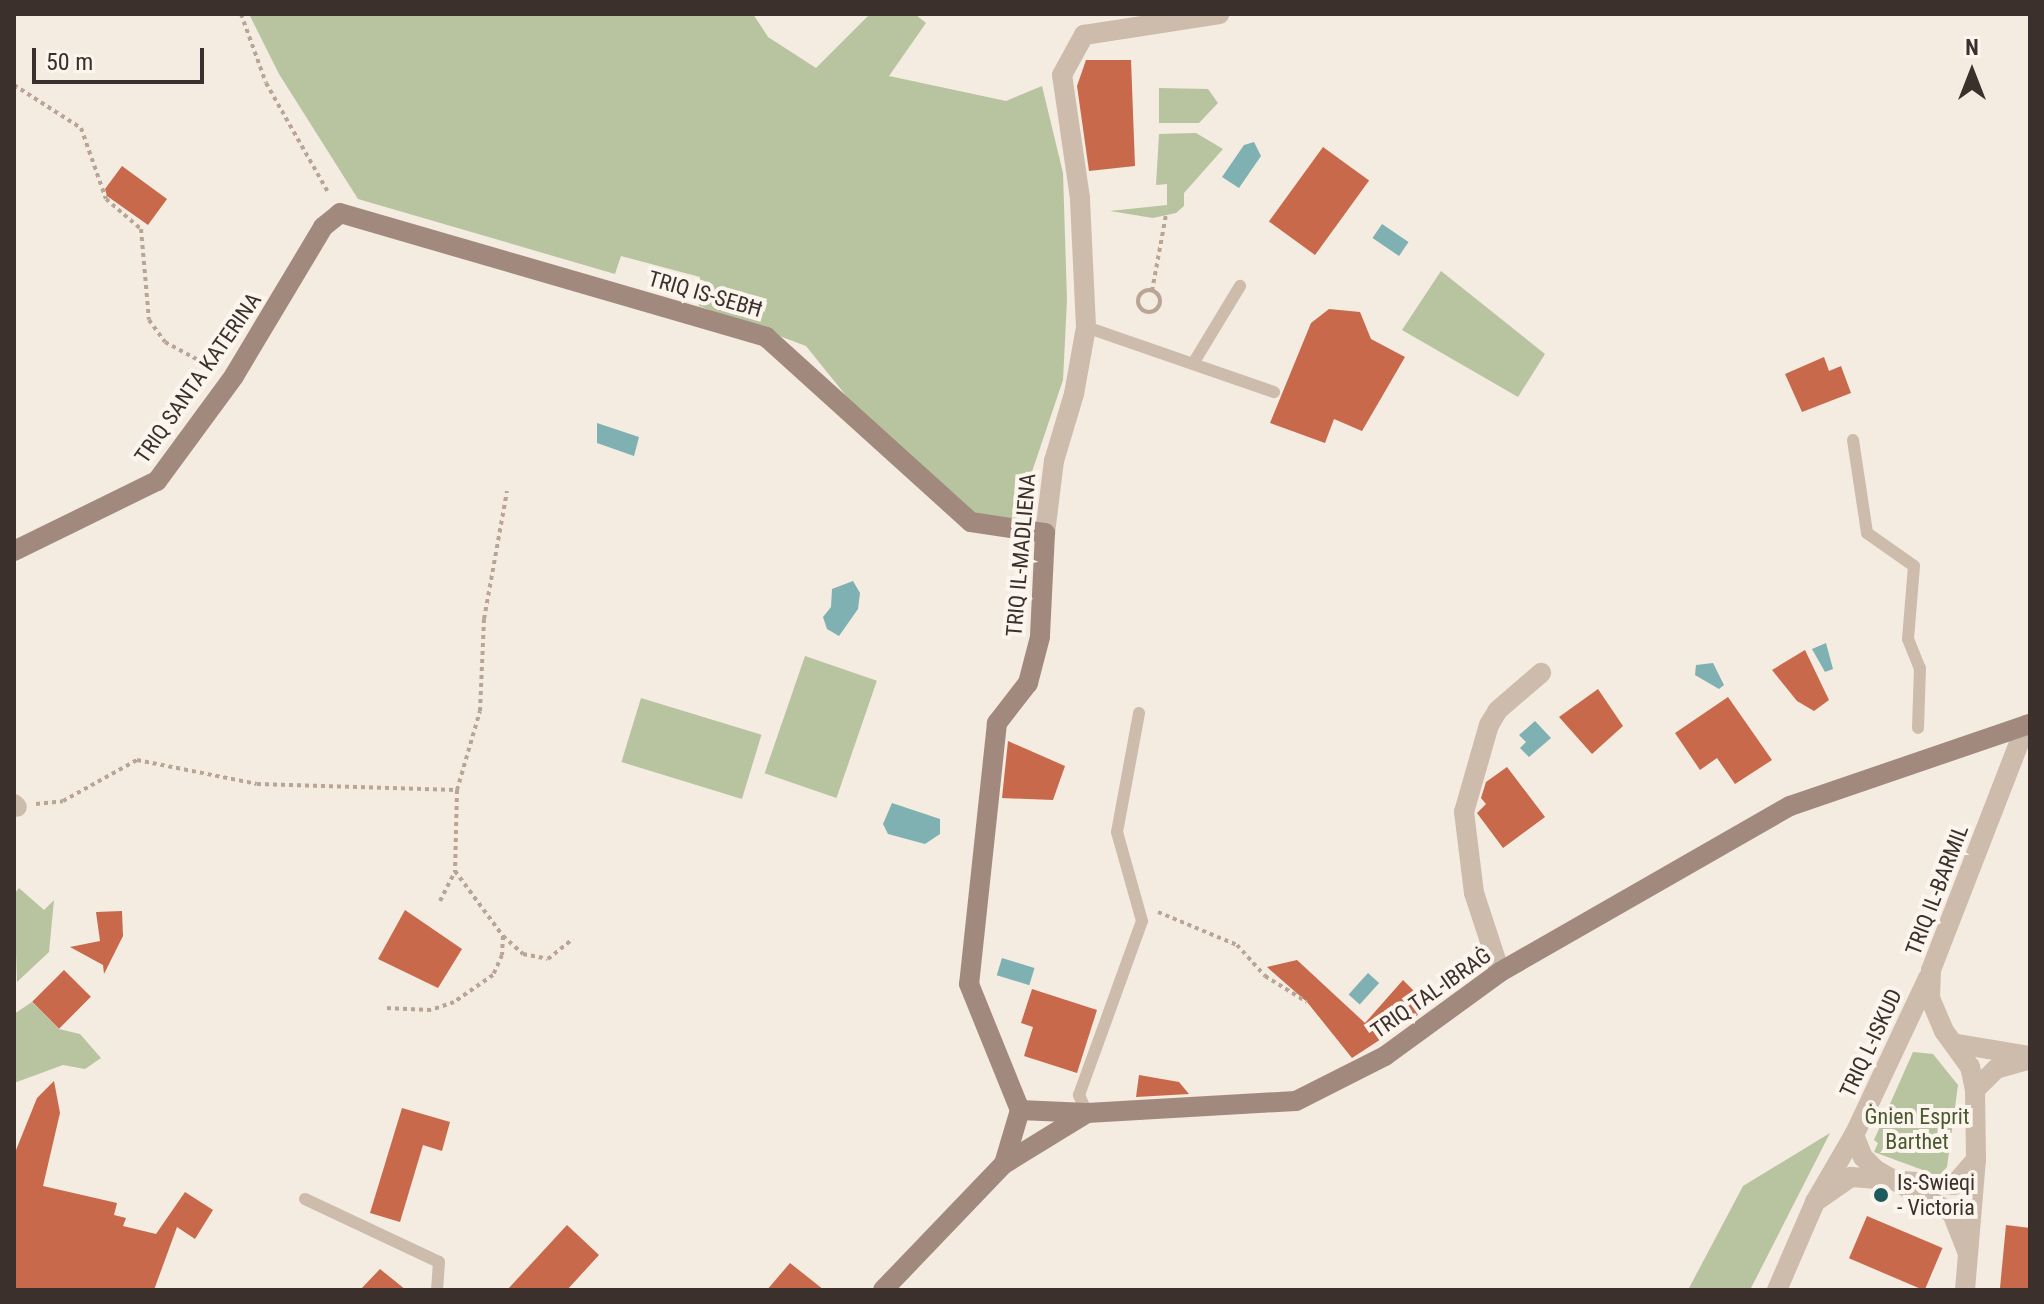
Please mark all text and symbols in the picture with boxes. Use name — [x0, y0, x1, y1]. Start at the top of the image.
scale bar — [36, 32, 208, 82]
north arrow — [1932, 32, 2012, 112]
text: N — [1965, 35, 1979, 60]
text: 50 m — [46, 48, 93, 76]
street label: TRIQ IS-SEBĦ — [645, 265, 765, 323]
street label: TRIQ SANTA KATERINA — [129, 288, 267, 468]
street label: TRIQ IL-MADLIENA — [1001, 472, 1041, 638]
street label: TRIQ IL-BARMIL — [1900, 821, 1974, 959]
street label: TRIQ TAL-IBRAĠ — [1366, 942, 1496, 1044]
street label: TRIQ L-ISKUD — [1834, 985, 1908, 1101]
park label: Ġnien Esprit Barthet — [1865, 1103, 1969, 1154]
place label: Is-Swieqi - Victoria — [1897, 1169, 1975, 1220]
marker: Is-Swieqi - Victoria — [1872, 1186, 1890, 1204]

